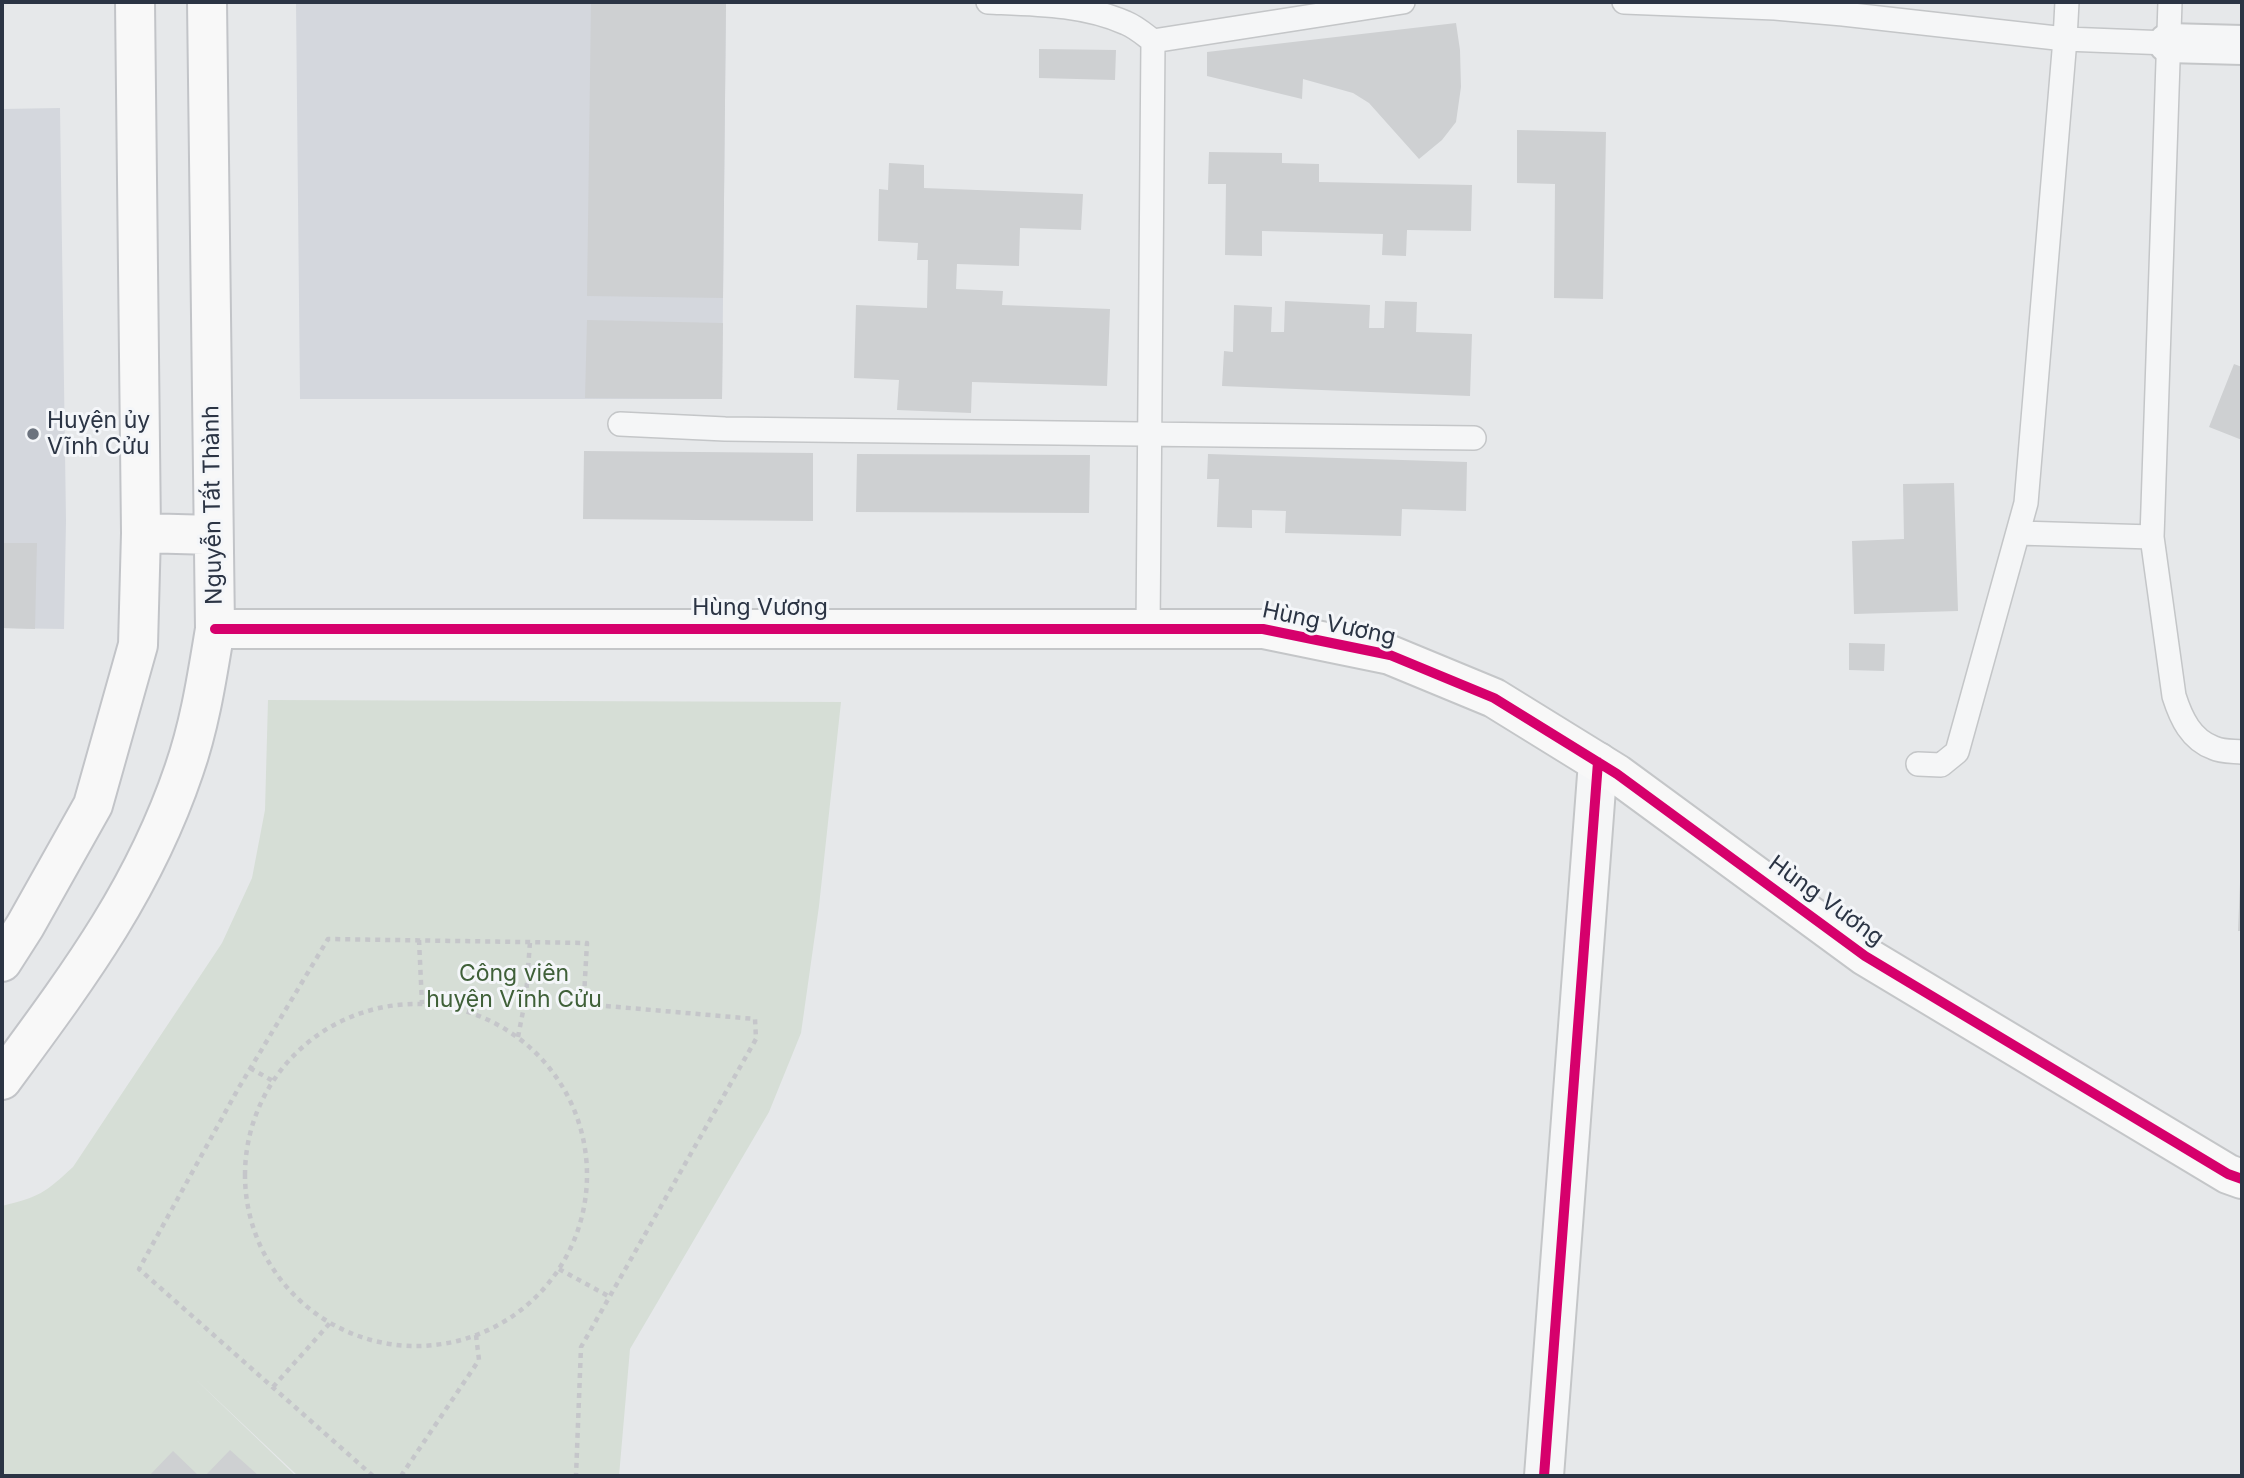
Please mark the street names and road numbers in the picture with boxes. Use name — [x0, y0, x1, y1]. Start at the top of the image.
street label: Nguyễn Tất Thành — [197, 405, 229, 605]
street label: Hùng Vương — [692, 594, 828, 622]
street label: Hùng Vương — [1260, 596, 1398, 652]
street label: Hùng Vương — [1763, 850, 1889, 952]

